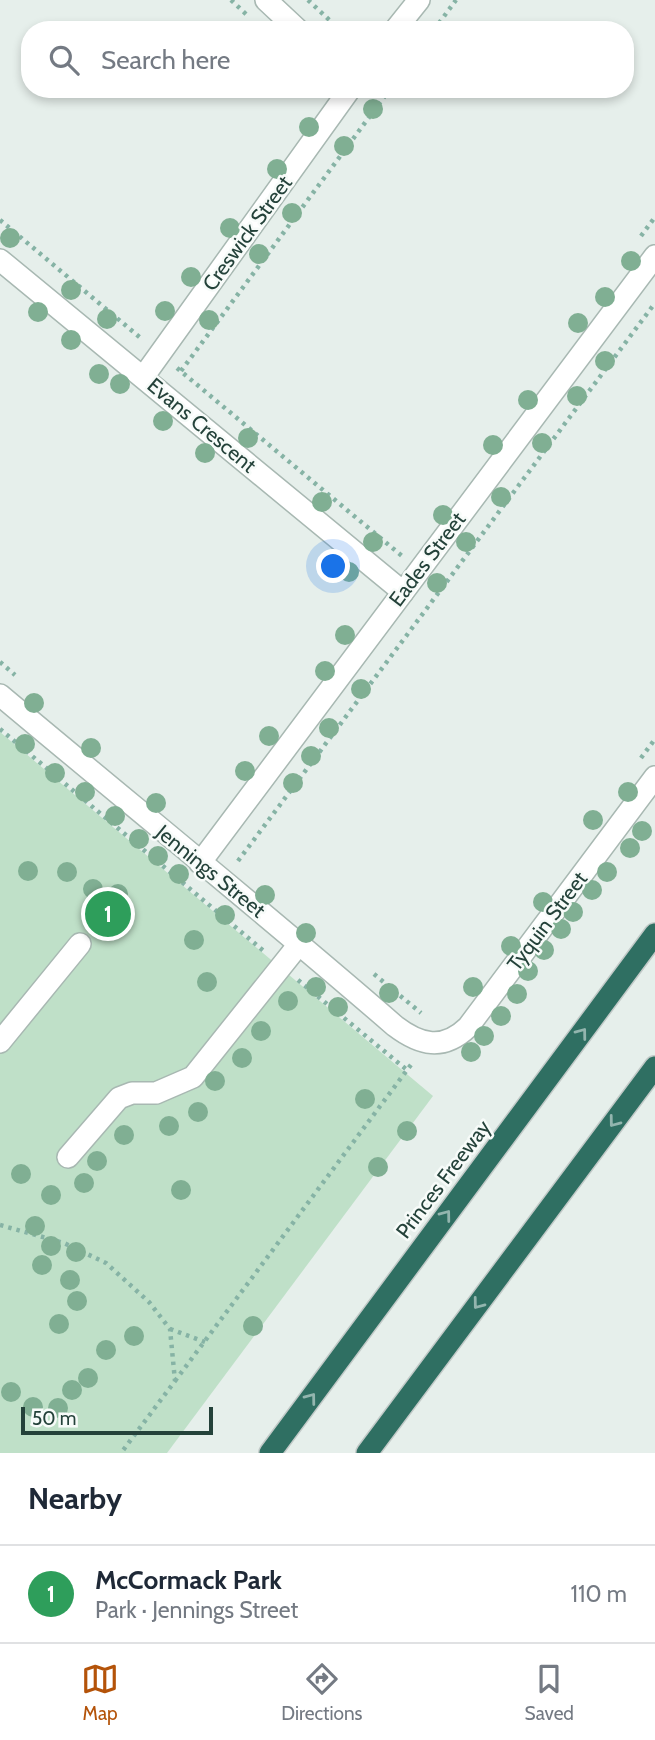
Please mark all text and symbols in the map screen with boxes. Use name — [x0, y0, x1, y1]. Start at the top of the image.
search box — [21, 21, 634, 98]
icon: search — [45, 41, 83, 79]
text: Search here — [101, 44, 230, 76]
street label: Creswick Street — [197, 171, 297, 295]
street label: Evans Crescent — [143, 372, 261, 478]
street label: Eades Street — [383, 507, 471, 611]
your location — [316, 549, 350, 583]
street label: Jennings Street — [151, 819, 271, 923]
street label: Tyquin Street — [502, 867, 592, 975]
pin: 1 — [85, 888, 131, 940]
one-way arrow — [573, 1028, 586, 1041]
one-way arrow — [610, 1114, 622, 1127]
street label: Princes Freeway — [390, 1115, 496, 1243]
one-way arrow — [438, 1211, 450, 1223]
one-way arrow — [474, 1296, 486, 1309]
one-way arrow — [302, 1393, 315, 1406]
scale bar — [21, 1404, 214, 1436]
text: 50 m — [32, 1407, 76, 1430]
text: Nearby — [28, 1480, 122, 1517]
text: McCormack Park — [95, 1564, 282, 1596]
text: 1 — [47, 1580, 55, 1608]
text: 110 m — [571, 1580, 627, 1608]
text: Park · Jennings Street — [95, 1596, 298, 1624]
tab: Map — [81, 1660, 119, 1725]
tab: Directions — [281, 1660, 362, 1725]
tab: Saved — [525, 1660, 574, 1725]

